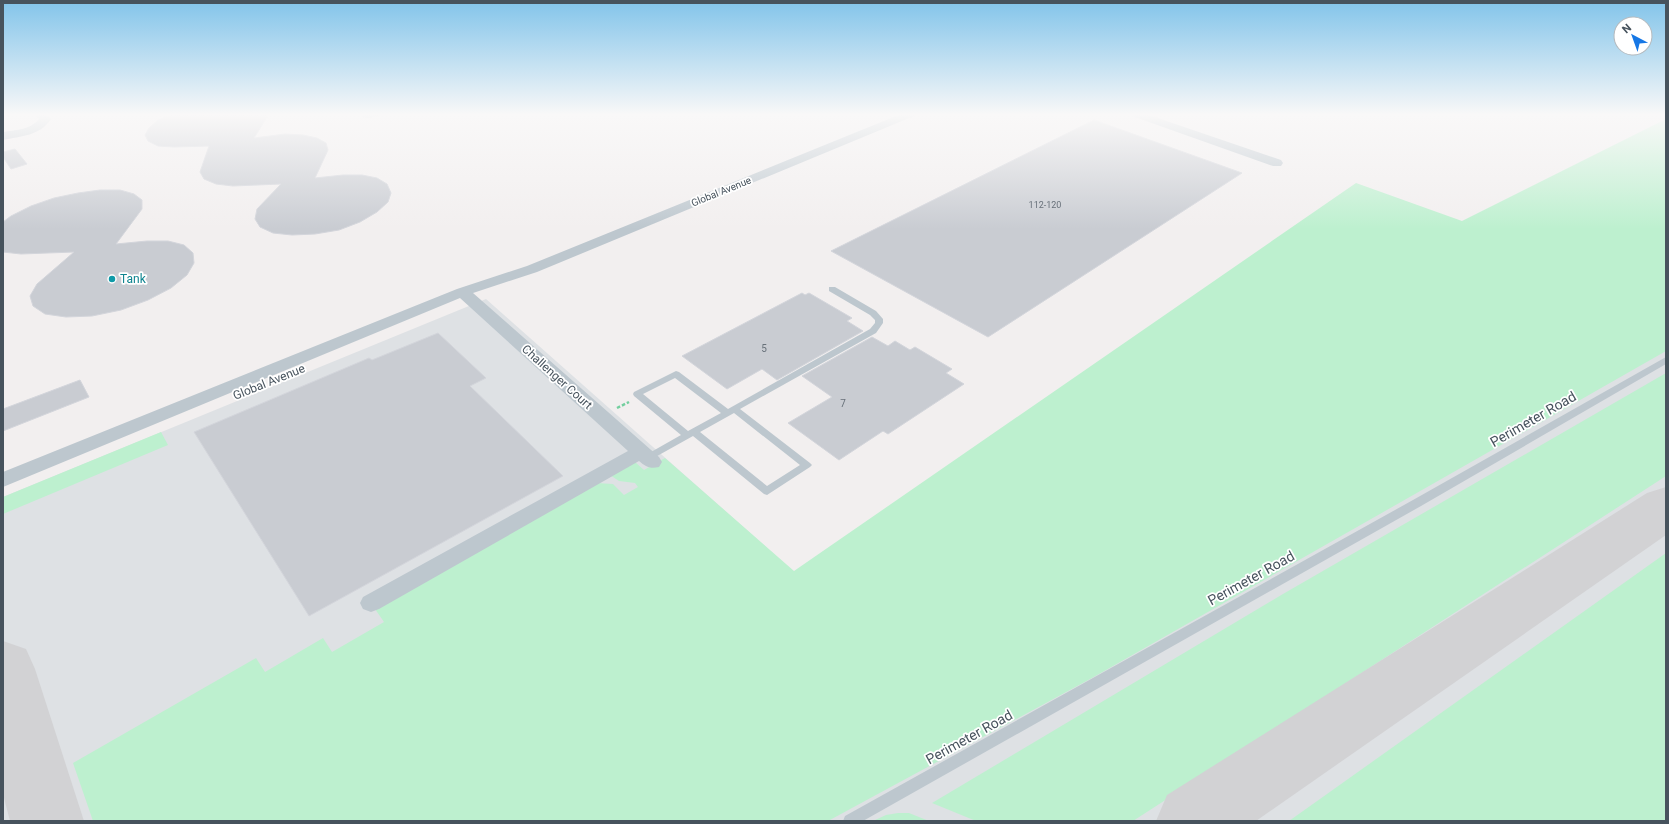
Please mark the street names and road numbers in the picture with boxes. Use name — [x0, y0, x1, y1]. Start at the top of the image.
street label: Global Avenue — [690, 174, 753, 208]
street label: Challenger Court — [519, 342, 595, 412]
street label: Global Avenue — [231, 361, 307, 403]
street label: Perimeter Road — [1487, 388, 1579, 450]
street label: Perimeter Road — [1205, 548, 1297, 608]
street label: Perimeter Road — [923, 707, 1015, 767]

